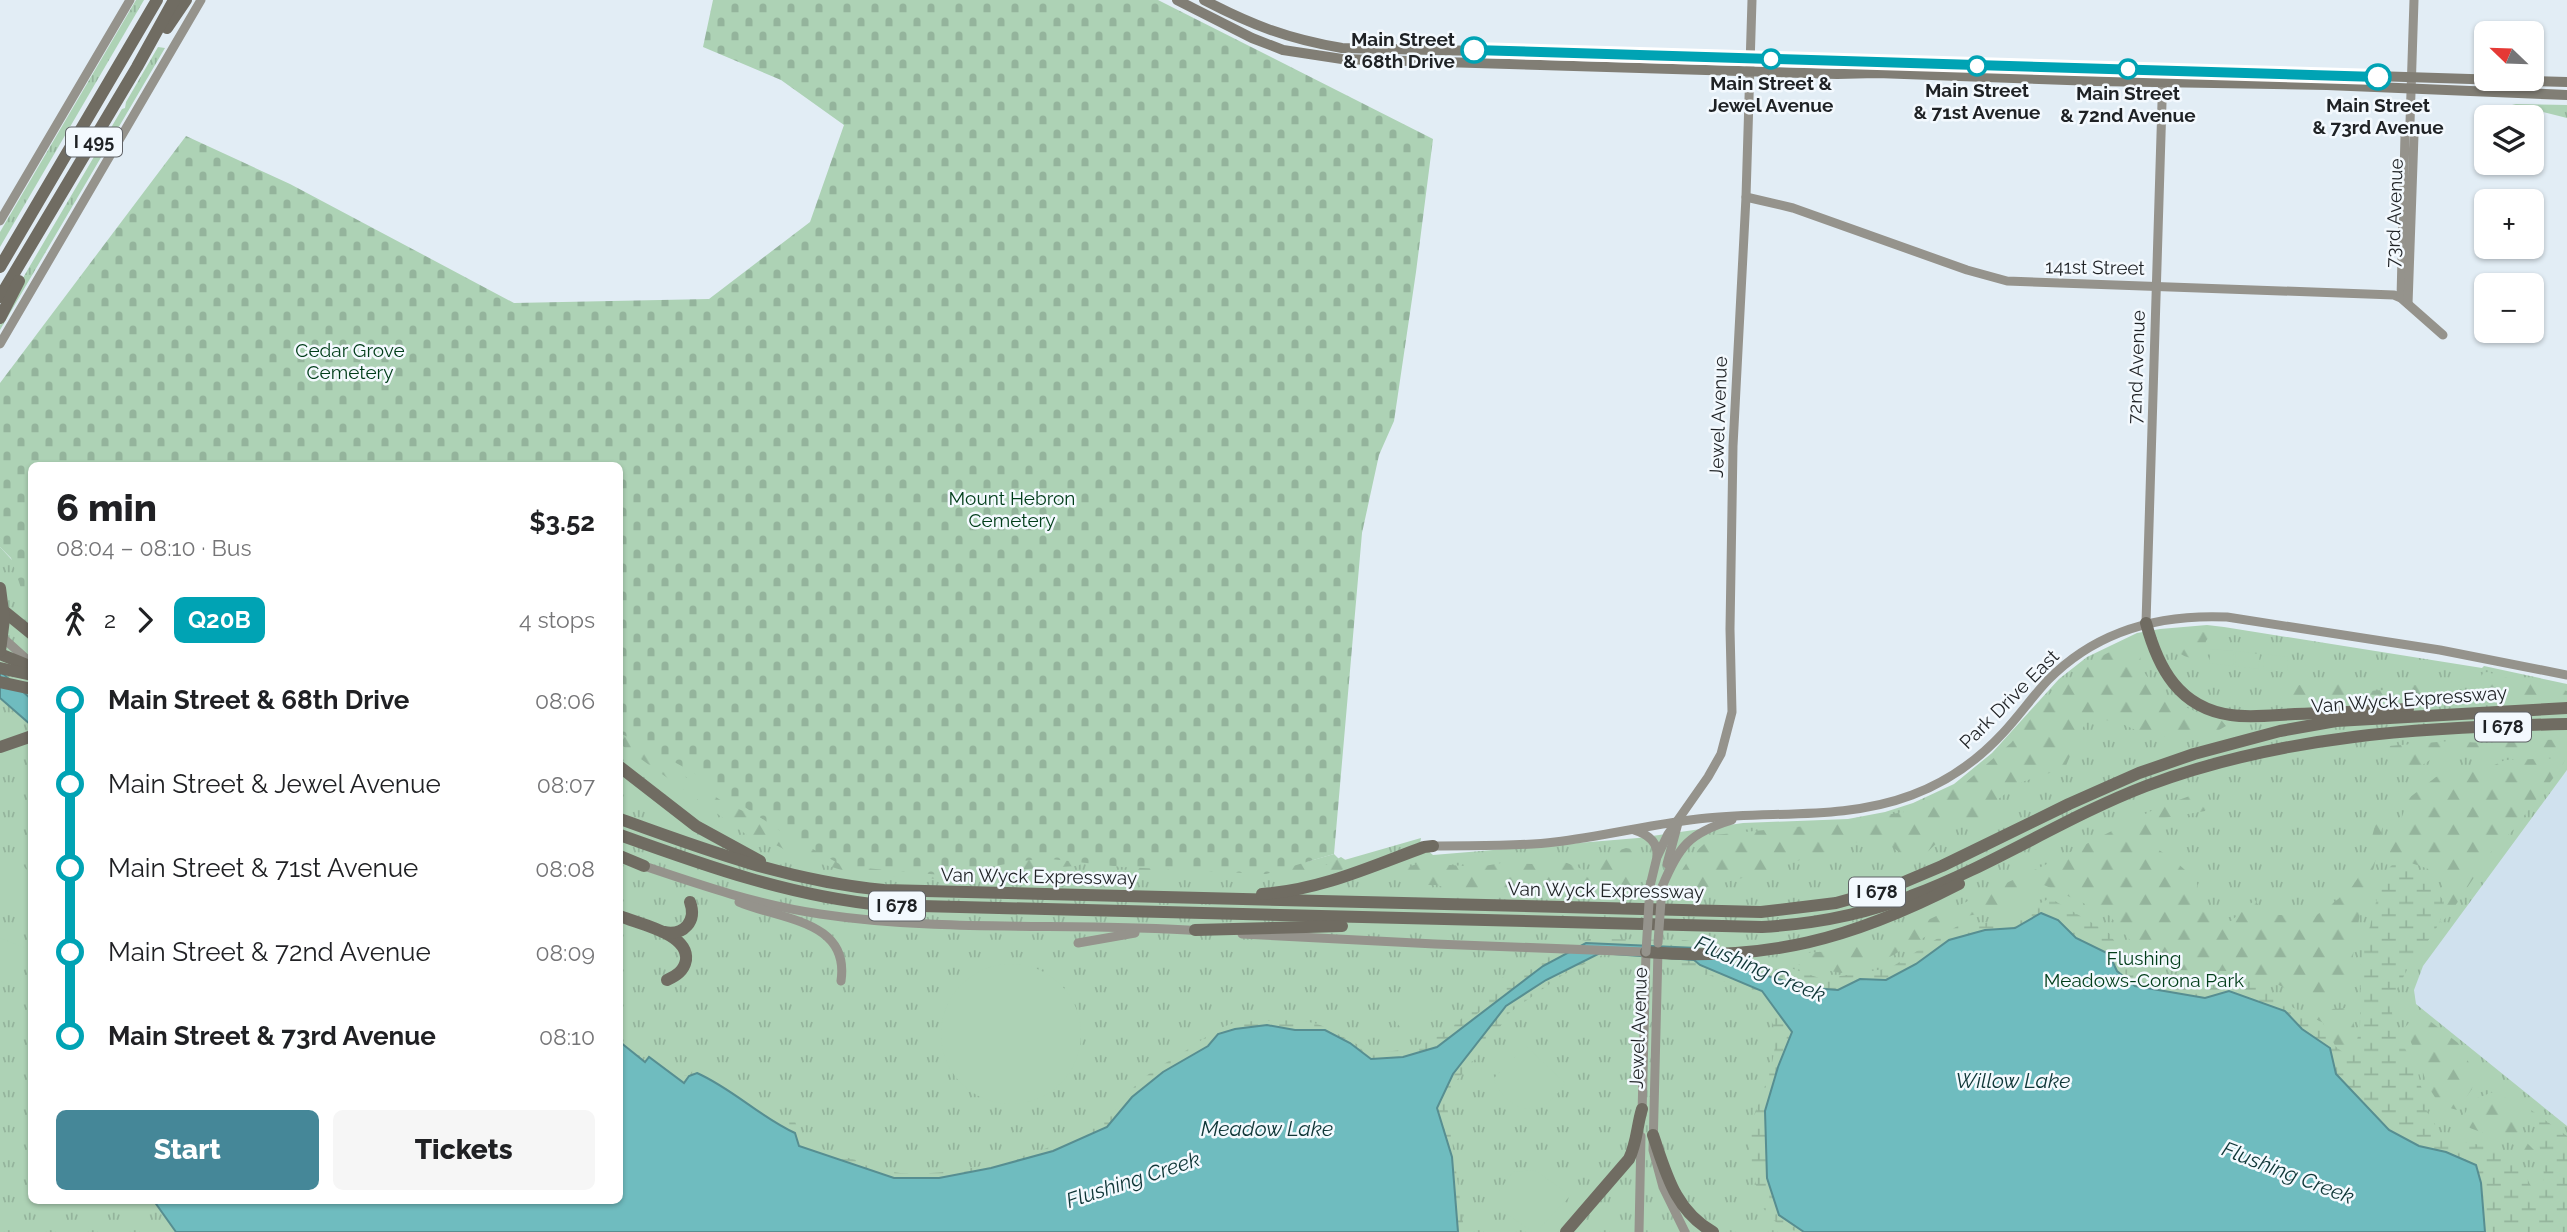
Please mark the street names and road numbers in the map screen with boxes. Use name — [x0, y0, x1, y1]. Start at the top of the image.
road number: I 495 — [66, 127, 122, 156]
street label: 73rd Avenue — [2381, 158, 2407, 268]
street label: 141st Street — [2045, 255, 2146, 279]
street label: 72nd Avenue — [2123, 310, 2149, 424]
street label: Jewel Avenue — [1705, 356, 1731, 478]
street label: Park Drive East — [1955, 644, 2064, 753]
street label: Van Wyck Expressway — [2310, 681, 2508, 717]
road number: I 678 — [2475, 712, 2531, 742]
street label: Van Wyck Expressway — [941, 863, 1137, 889]
street label: Van Wyck Expressway — [1508, 877, 1704, 903]
road number: I 678 — [1849, 878, 1905, 906]
road number: I 678 — [869, 891, 925, 920]
street label: Jewel Avenue — [1625, 967, 1651, 1089]

